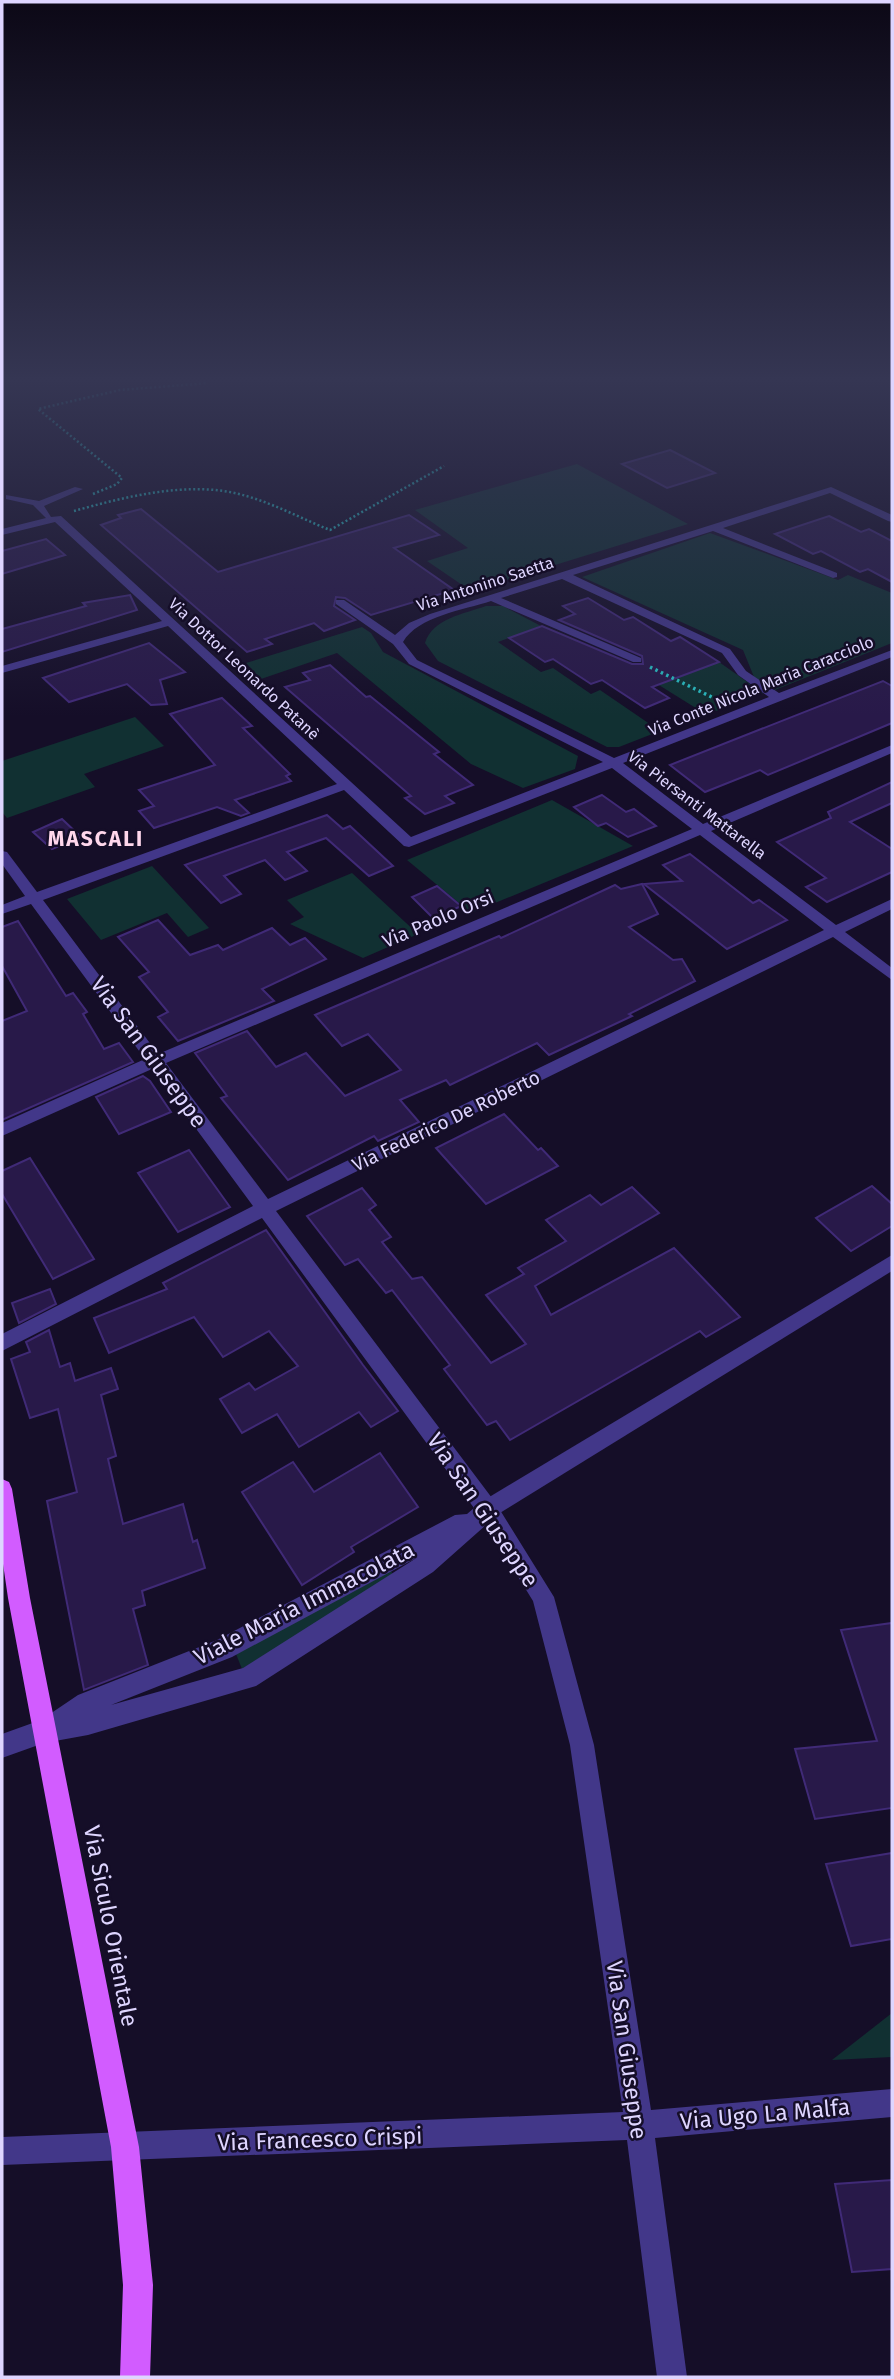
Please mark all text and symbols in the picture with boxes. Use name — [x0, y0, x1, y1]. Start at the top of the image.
street label: Via Antonino Saetta — [414, 553, 556, 615]
street label: Via Dottor Leonardo Patanè — [165, 594, 323, 744]
street label: Via Conte Nicola Maria Caracciolo — [646, 632, 876, 740]
street label: Via Piersanti Mattarella — [624, 747, 770, 863]
district label: MASCALI — [48, 826, 144, 852]
street label: Via Paolo Orsi — [379, 885, 497, 953]
street label: Via San Giuseppe — [85, 971, 213, 1133]
street label: Via Federico De Roberto — [348, 1065, 544, 1177]
street label: Via San Giuseppe — [421, 1428, 545, 1592]
street label: Viale Maria Immacolata — [189, 1535, 419, 1671]
street label: Via Siculo Orientale — [78, 1823, 144, 2029]
street label: Via San Giuseppe — [601, 1959, 653, 2141]
street label: Via Ugo La Malfa — [679, 2093, 851, 2135]
street label: Via Francesco Crispi — [217, 2121, 423, 2157]

